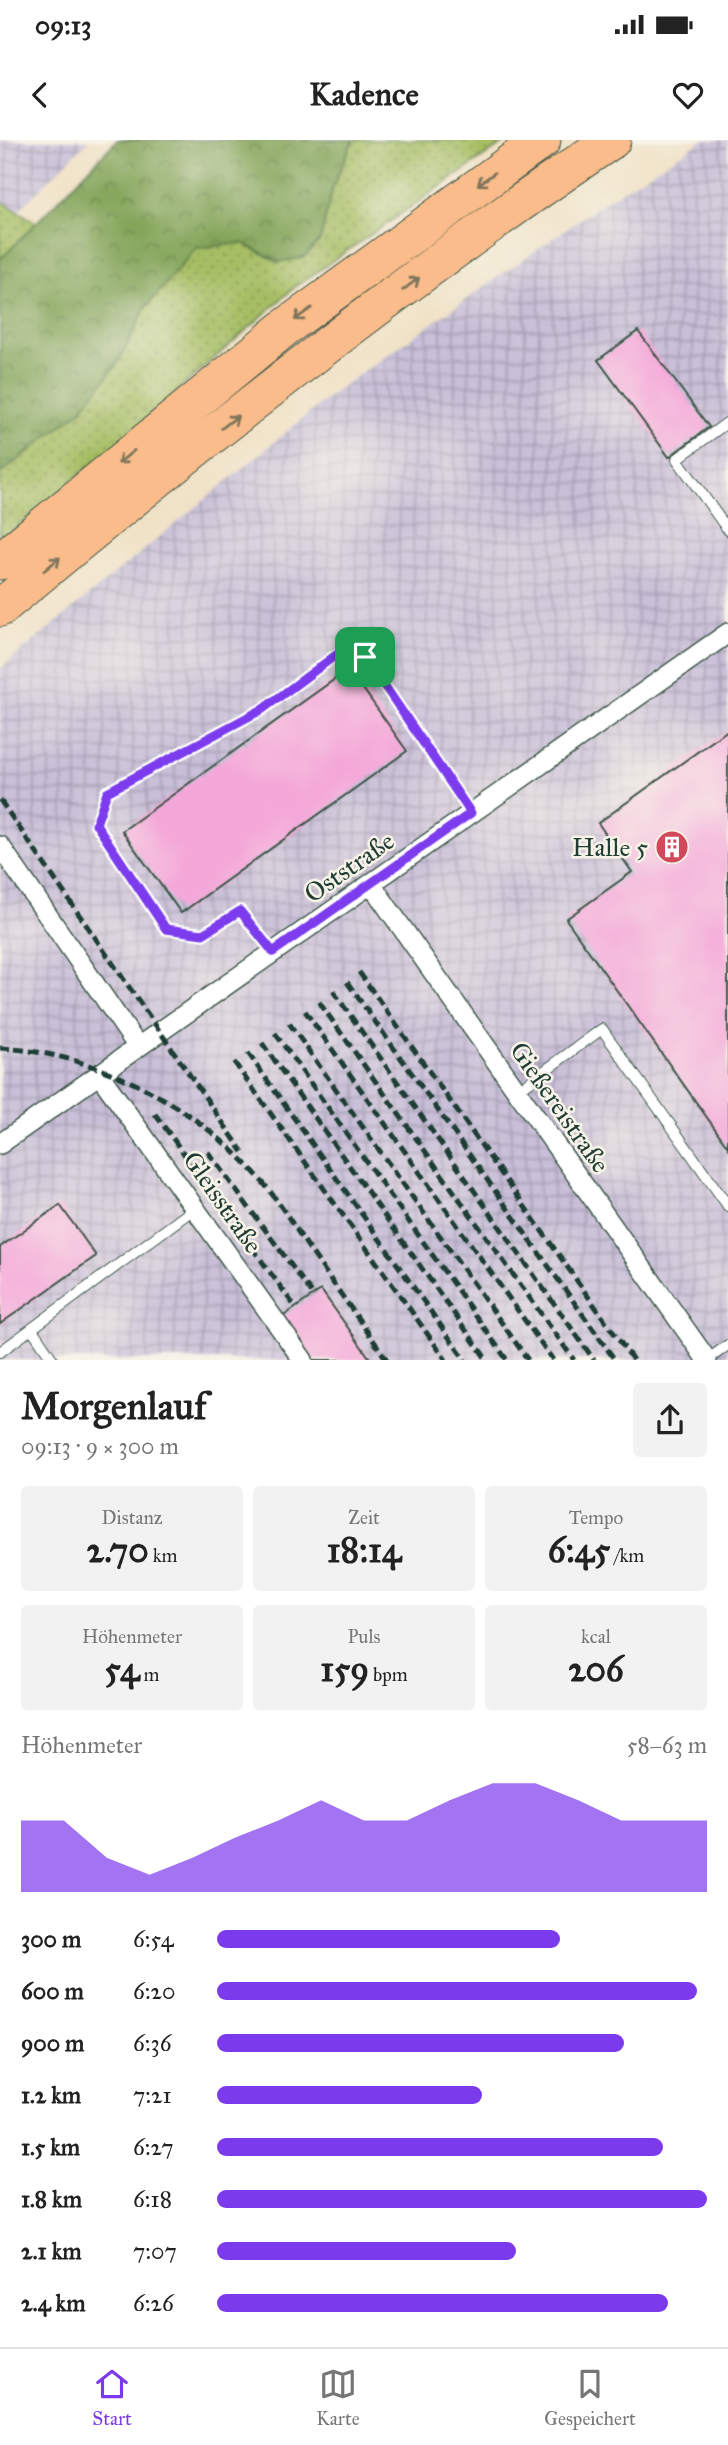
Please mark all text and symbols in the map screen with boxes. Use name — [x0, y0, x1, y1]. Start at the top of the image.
text: 09:13 — [35, 9, 91, 41]
text: Kadence — [309, 75, 419, 114]
icon: back — [21, 76, 59, 114]
icon: heart — [669, 76, 707, 114]
one-way arrow — [477, 172, 496, 187]
one-way arrow — [401, 277, 420, 291]
one-way arrow — [294, 307, 313, 322]
one-way arrow — [220, 414, 238, 429]
one-way arrow — [117, 449, 135, 464]
one-way arrow — [43, 557, 61, 572]
pin — [335, 627, 395, 687]
icon: arrive — [346, 638, 384, 676]
street label: Oststraße — [298, 824, 400, 909]
building icon: Halle 5 — [653, 828, 691, 866]
place label: Halle 5 — [572, 831, 648, 863]
street label: Gießereistraße — [503, 1035, 617, 1179]
street label: Gleisstraße — [176, 1145, 270, 1259]
text: Morgenlauf — [21, 1383, 207, 1429]
button: share — [633, 1383, 707, 1457]
text: 09:13 · 9 × 300 m — [21, 1432, 179, 1460]
text: Distanz — [102, 1506, 162, 1529]
text: Zeit — [348, 1506, 380, 1529]
text: Tempo — [569, 1506, 623, 1529]
text: 2.70 — [86, 1529, 149, 1572]
text: 18:14 — [327, 1529, 401, 1572]
text: 6:45 — [548, 1529, 610, 1572]
text: km — [149, 1544, 178, 1567]
text: /km — [610, 1544, 644, 1567]
text: Höhenmeter — [82, 1625, 182, 1648]
text: Puls — [347, 1625, 381, 1648]
text: kcal — [581, 1625, 611, 1648]
text: 54 — [105, 1648, 139, 1691]
text: 159 — [320, 1648, 369, 1691]
text: 206 — [568, 1648, 624, 1691]
text: m — [139, 1663, 159, 1686]
text: bpm — [369, 1663, 408, 1686]
text: Höhenmeter — [21, 1731, 142, 1759]
text: 58–63 m — [627, 1731, 707, 1759]
text: 300 m — [21, 1925, 81, 1953]
text: 6:54 — [133, 1925, 174, 1953]
text: 600 m — [21, 1977, 84, 2005]
text: 6:20 — [133, 1977, 175, 2005]
text: 900 m — [21, 2029, 84, 2057]
text: 6:36 — [133, 2029, 172, 2057]
text: 1.2 km — [21, 2081, 81, 2109]
text: 7:21 — [133, 2081, 172, 2109]
text: 1.5 km — [21, 2133, 80, 2161]
text: 6:27 — [133, 2133, 174, 2161]
text: 1.8 km — [21, 2185, 82, 2213]
text: 6:18 — [133, 2185, 172, 2213]
text: 2.1 km — [21, 2237, 82, 2265]
text: 7:07 — [133, 2237, 177, 2265]
text: 2.4 km — [21, 2289, 86, 2317]
text: 6:26 — [133, 2289, 174, 2317]
tab: Start — [92, 2365, 132, 2430]
tab: Karte — [316, 2365, 360, 2430]
tab: Gespeichert — [544, 2365, 636, 2430]

